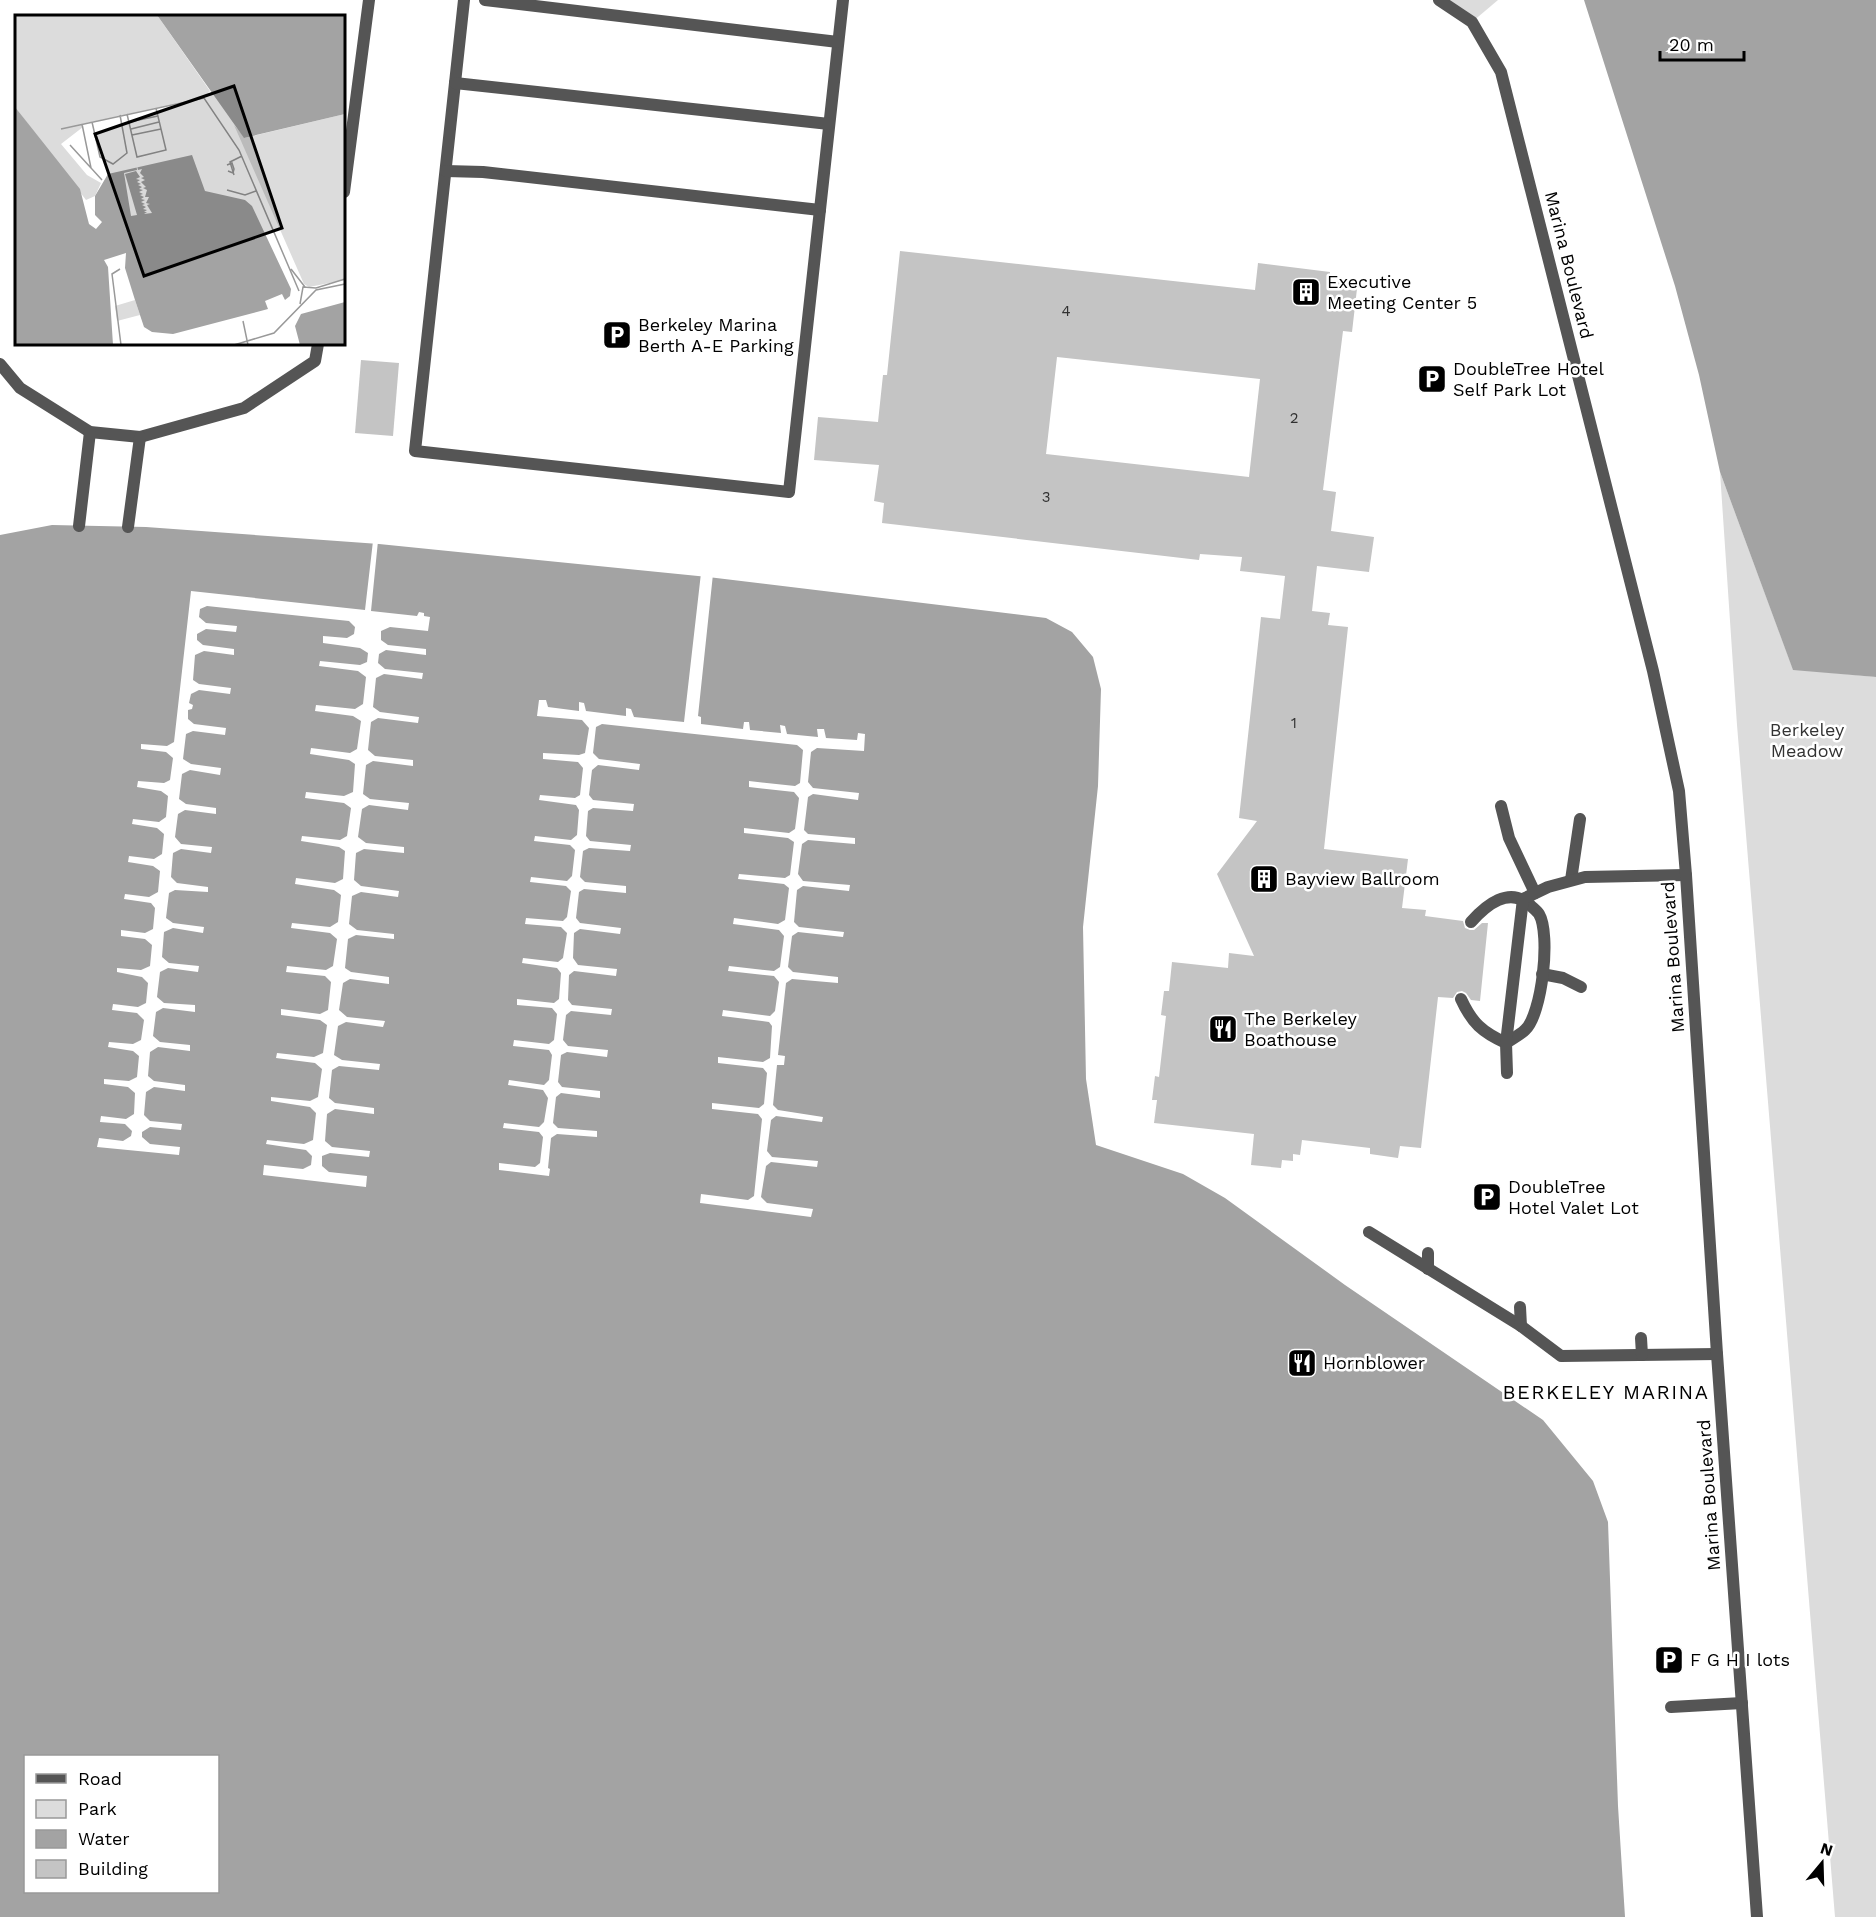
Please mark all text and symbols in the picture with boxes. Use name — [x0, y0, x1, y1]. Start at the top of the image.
inset map — [15, 15, 345, 345]
scale bar — [1660, 24, 1744, 62]
text: 20 m — [1669, 34, 1714, 55]
street label: Marina Boulevard — [1541, 189, 1598, 341]
place label: Executive Meeting Center 5 — [1327, 271, 1477, 313]
building icon: Executive Meeting Center 5 — [1290, 276, 1322, 308]
house number: 4 — [1061, 302, 1071, 320]
place label: Berkeley Marina Berth A-E Parking — [638, 314, 794, 356]
parking icon: Berkeley Marina Berth A-E Parking — [601, 319, 633, 351]
place label: DoubleTree Hotel Self Park Lot — [1453, 358, 1604, 400]
parking icon: DoubleTree Hotel Self Park Lot — [1416, 363, 1448, 395]
house number: 2 — [1290, 409, 1298, 427]
house number: 3 — [1042, 488, 1050, 506]
house number: 1 — [1291, 714, 1297, 732]
park label: Berkeley Meadow — [1770, 719, 1845, 761]
building icon: Bayview Ballroom — [1248, 863, 1280, 895]
place label: Bayview Ballroom — [1285, 868, 1440, 889]
street label: Marina Boulevard — [1657, 881, 1688, 1033]
place label: The Berkeley Boathouse — [1244, 1008, 1357, 1050]
restaurant icon: The Berkeley Boathouse — [1207, 1013, 1239, 1045]
place label: DoubleTree Hotel Valet Lot — [1508, 1176, 1639, 1218]
parking icon: DoubleTree Hotel Valet Lot — [1471, 1181, 1503, 1213]
restaurant icon: Hornblower — [1286, 1347, 1318, 1379]
place label: Hornblower — [1323, 1352, 1425, 1373]
district label: BERKELEY MARINA — [1502, 1380, 1710, 1404]
street label: Marina Boulevard — [1693, 1419, 1724, 1571]
parking icon: F G H I lots — [1653, 1644, 1685, 1676]
place label: F G H I lots — [1690, 1649, 1790, 1670]
legend — [24, 1755, 219, 1893]
text: Road — [78, 1768, 122, 1789]
text: Park — [78, 1798, 117, 1819]
text: Water — [78, 1828, 130, 1849]
north arrow — [1792, 1833, 1852, 1893]
text: N — [1818, 1838, 1835, 1860]
text: Building — [78, 1858, 148, 1879]

